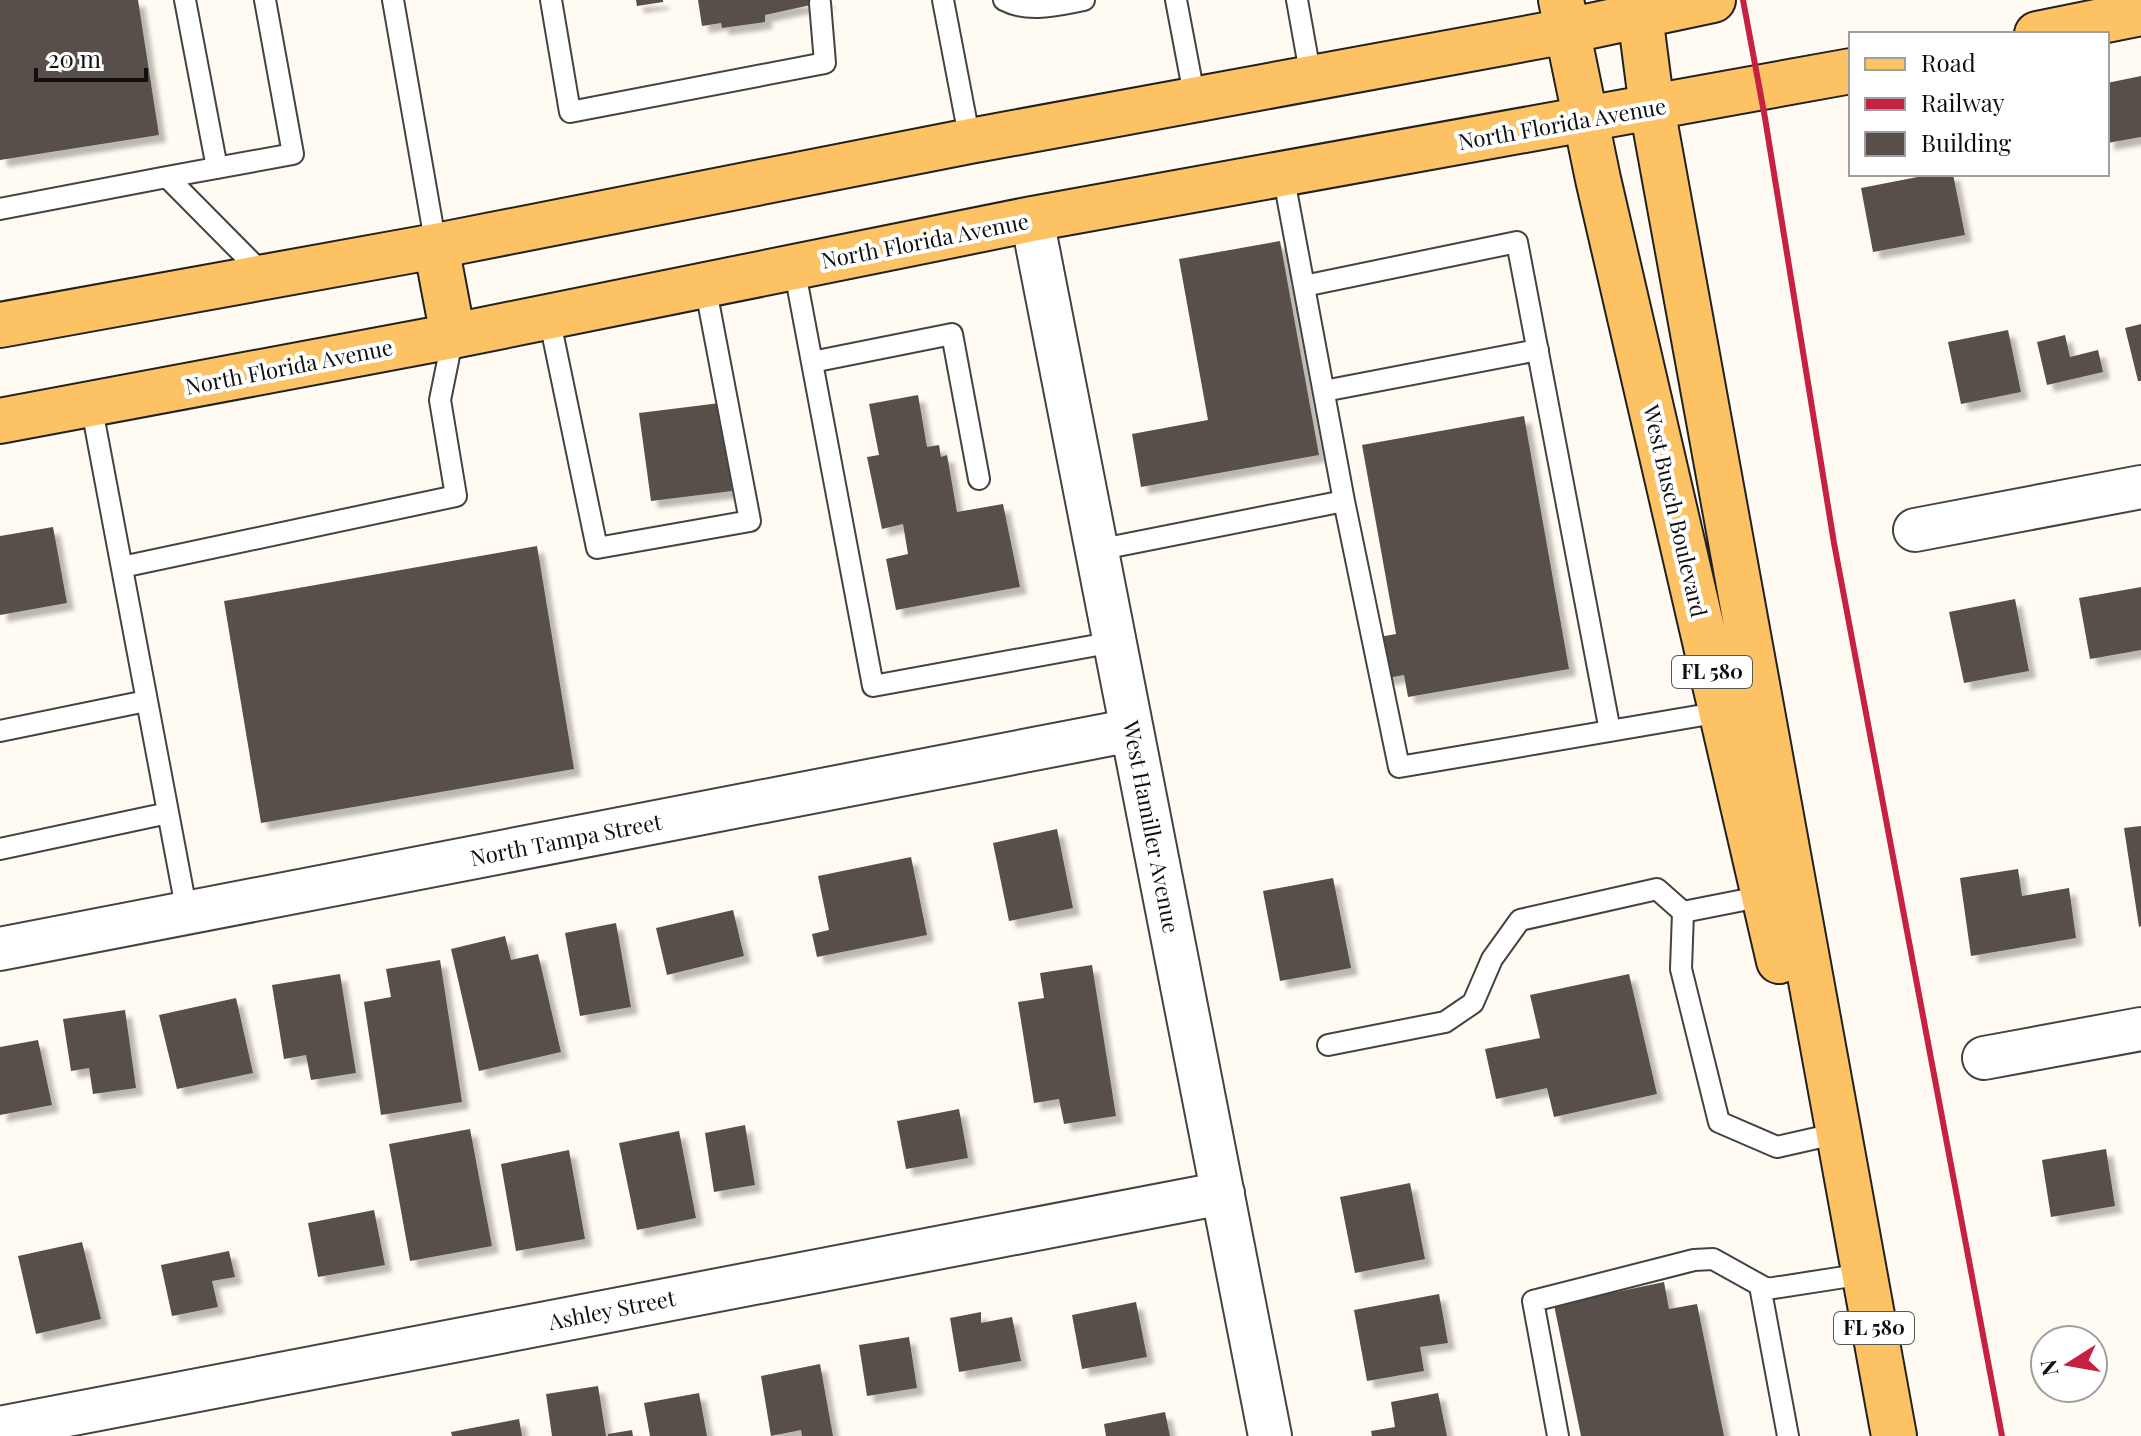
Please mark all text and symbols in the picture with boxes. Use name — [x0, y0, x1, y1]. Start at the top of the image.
scale bar — [36, 32, 146, 82]
legend — [1849, 32, 2109, 176]
text: 20 m — [48, 42, 101, 74]
text: Road — [1921, 46, 1976, 78]
text: Railway — [1921, 86, 2005, 118]
street label: North Florida Avenue — [1455, 90, 1668, 156]
text: Building — [1921, 126, 2012, 158]
street label: North Florida Avenue — [819, 205, 1031, 275]
street label: North Florida Avenue — [183, 331, 395, 401]
street label: West Busch Boulevard — [1637, 401, 1715, 620]
road number: FL 580 — [1672, 656, 1752, 688]
street label: West Hamiller Avenue — [1116, 717, 1187, 936]
street label: North Tampa Street — [467, 806, 665, 872]
street label: Ashley Street — [545, 1282, 679, 1336]
road number: FL 580 — [1834, 1312, 1914, 1344]
north arrow — [2029, 1324, 2109, 1404]
text: N — [2032, 1357, 2065, 1379]

